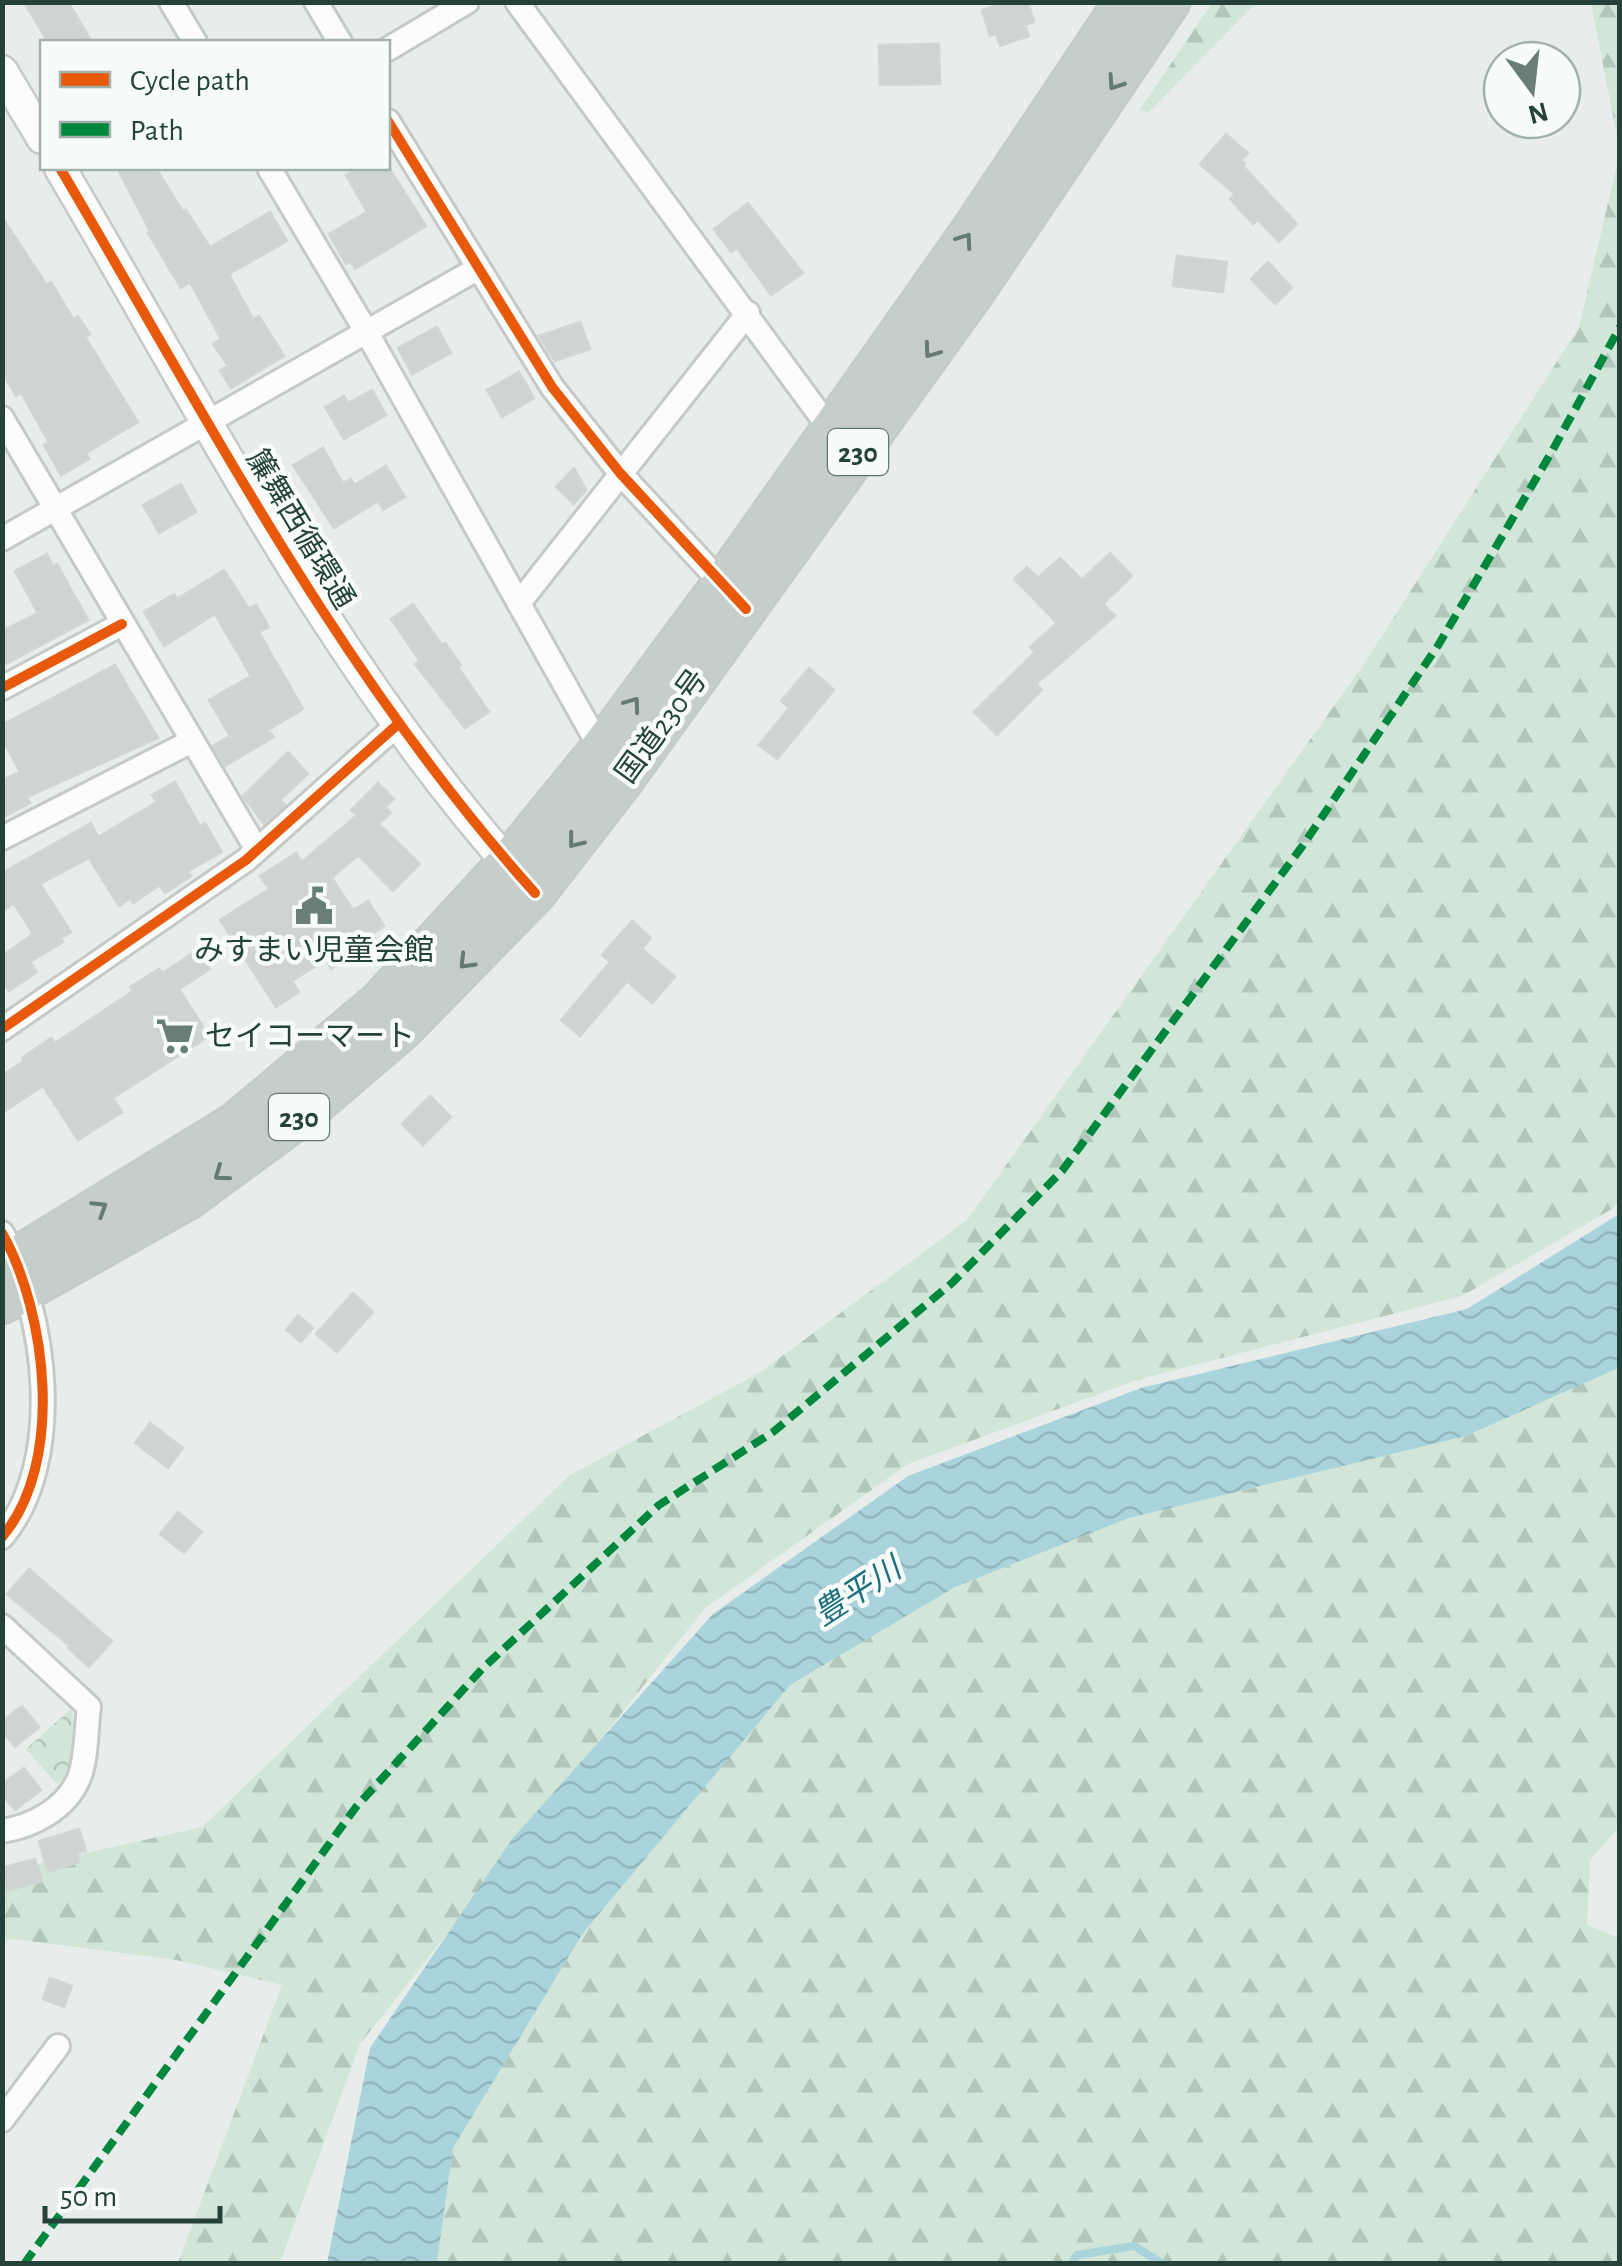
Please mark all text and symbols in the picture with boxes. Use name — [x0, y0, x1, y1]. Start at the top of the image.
legend — [40, 40, 390, 170]
north arrow — [1482, 40, 1582, 140]
text: Cycle path — [130, 66, 250, 96]
one-way arrow — [1108, 73, 1127, 91]
text: N — [1525, 96, 1551, 128]
text: Path — [130, 116, 184, 146]
one-way arrow — [953, 233, 971, 252]
one-way arrow — [925, 340, 943, 359]
road number: 230 — [828, 429, 888, 475]
street label: 簾舞西循環通 — [241, 444, 361, 614]
street label: 国道230号 — [610, 664, 713, 789]
one-way arrow — [622, 697, 639, 715]
one-way arrow — [569, 829, 587, 847]
public building icon: みすまい児童会館 — [293, 885, 335, 927]
place label: みすまい児童会館 — [194, 934, 434, 966]
one-way arrow — [460, 951, 478, 969]
supermarket icon: セイコーマート — [154, 1015, 196, 1057]
place label: セイコーマート — [205, 1022, 415, 1052]
road number: 230 — [269, 1094, 329, 1140]
one-way arrow — [214, 1163, 232, 1180]
one-way arrow — [89, 1201, 107, 1220]
water label: 豊平川 — [808, 1550, 909, 1631]
scale bar — [45, 2161, 220, 2223]
text: 50 m — [60, 2182, 117, 2212]

